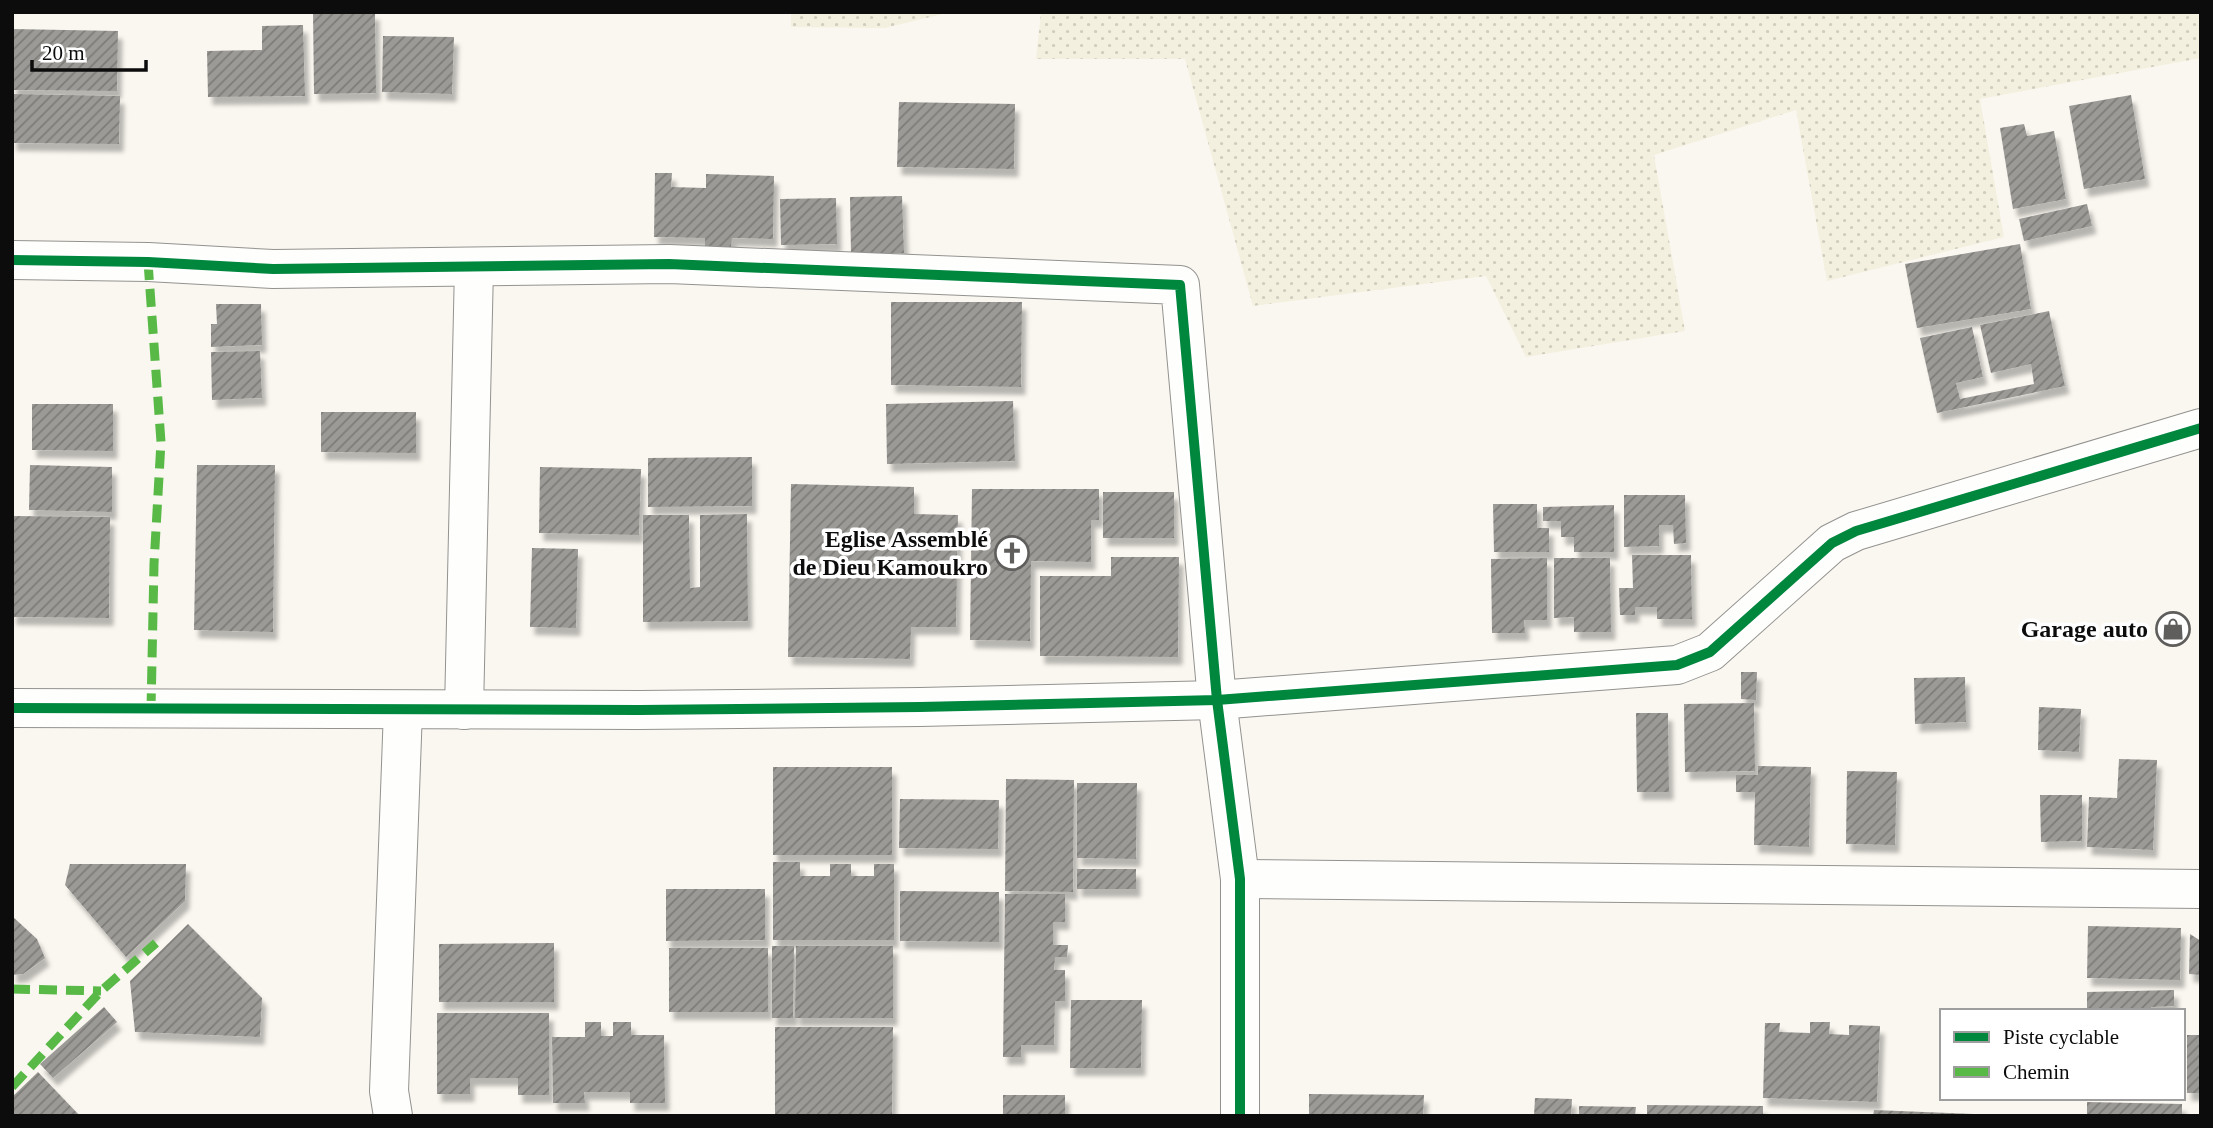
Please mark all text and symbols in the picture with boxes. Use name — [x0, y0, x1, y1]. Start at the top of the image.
scale bar — [32, 28, 145, 72]
text: 20 m — [42, 41, 85, 65]
place label: Eglise Assemblé de Dieu Kamoukro — [792, 526, 988, 580]
church icon: Eglise Assemblé de Dieu Kamoukro — [993, 534, 1031, 572]
shop icon: Garage auto — [2154, 610, 2192, 648]
place label: Garage auto — [2021, 616, 2148, 642]
legend — [1940, 1009, 2185, 1100]
text: Piste cyclable — [2003, 1025, 2119, 1049]
text: Chemin — [2003, 1060, 2070, 1084]

